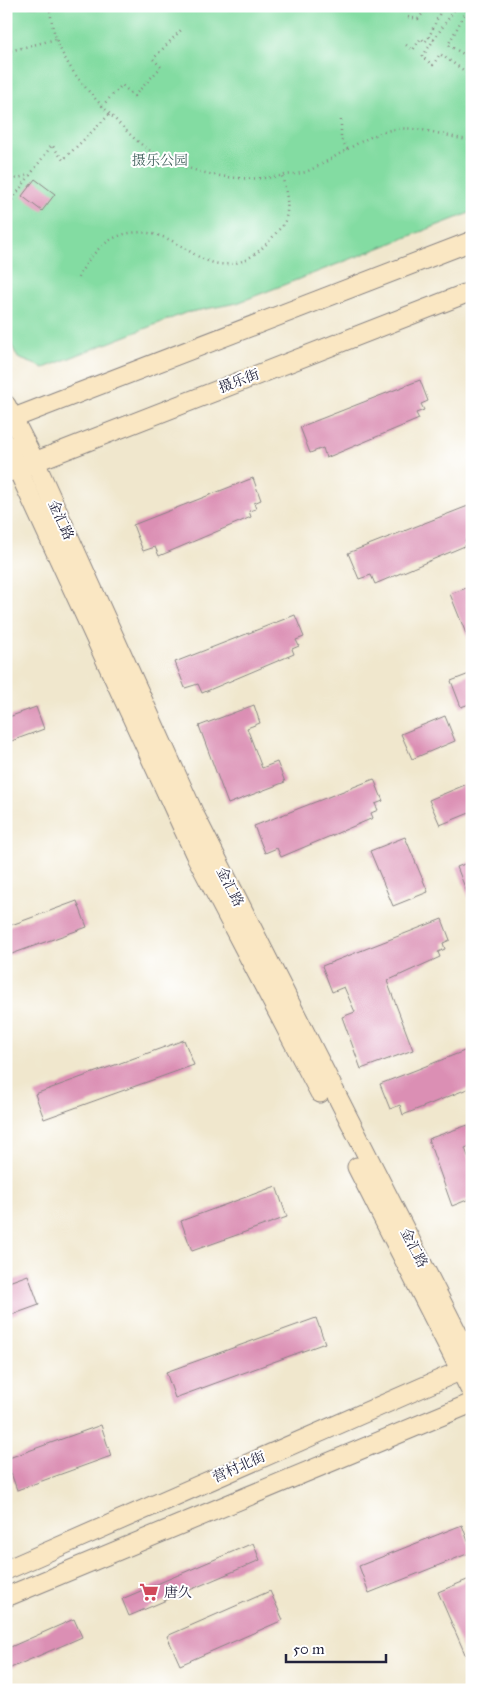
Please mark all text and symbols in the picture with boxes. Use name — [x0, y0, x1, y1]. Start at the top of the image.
park label: 摄乐公园 — [132, 152, 188, 169]
street label: 摄乐街 — [216, 366, 262, 396]
street label: 金汇路 — [45, 497, 77, 543]
street label: 金汇路 — [213, 864, 247, 910]
street label: 金汇路 — [397, 1225, 431, 1271]
street label: 营村北街 — [210, 1448, 268, 1486]
supermarket icon: 唐久 — [138, 1581, 160, 1603]
place label: 唐久 — [164, 1584, 192, 1601]
scale bar — [286, 1631, 386, 1663]
text: 50 m — [293, 1640, 325, 1658]

